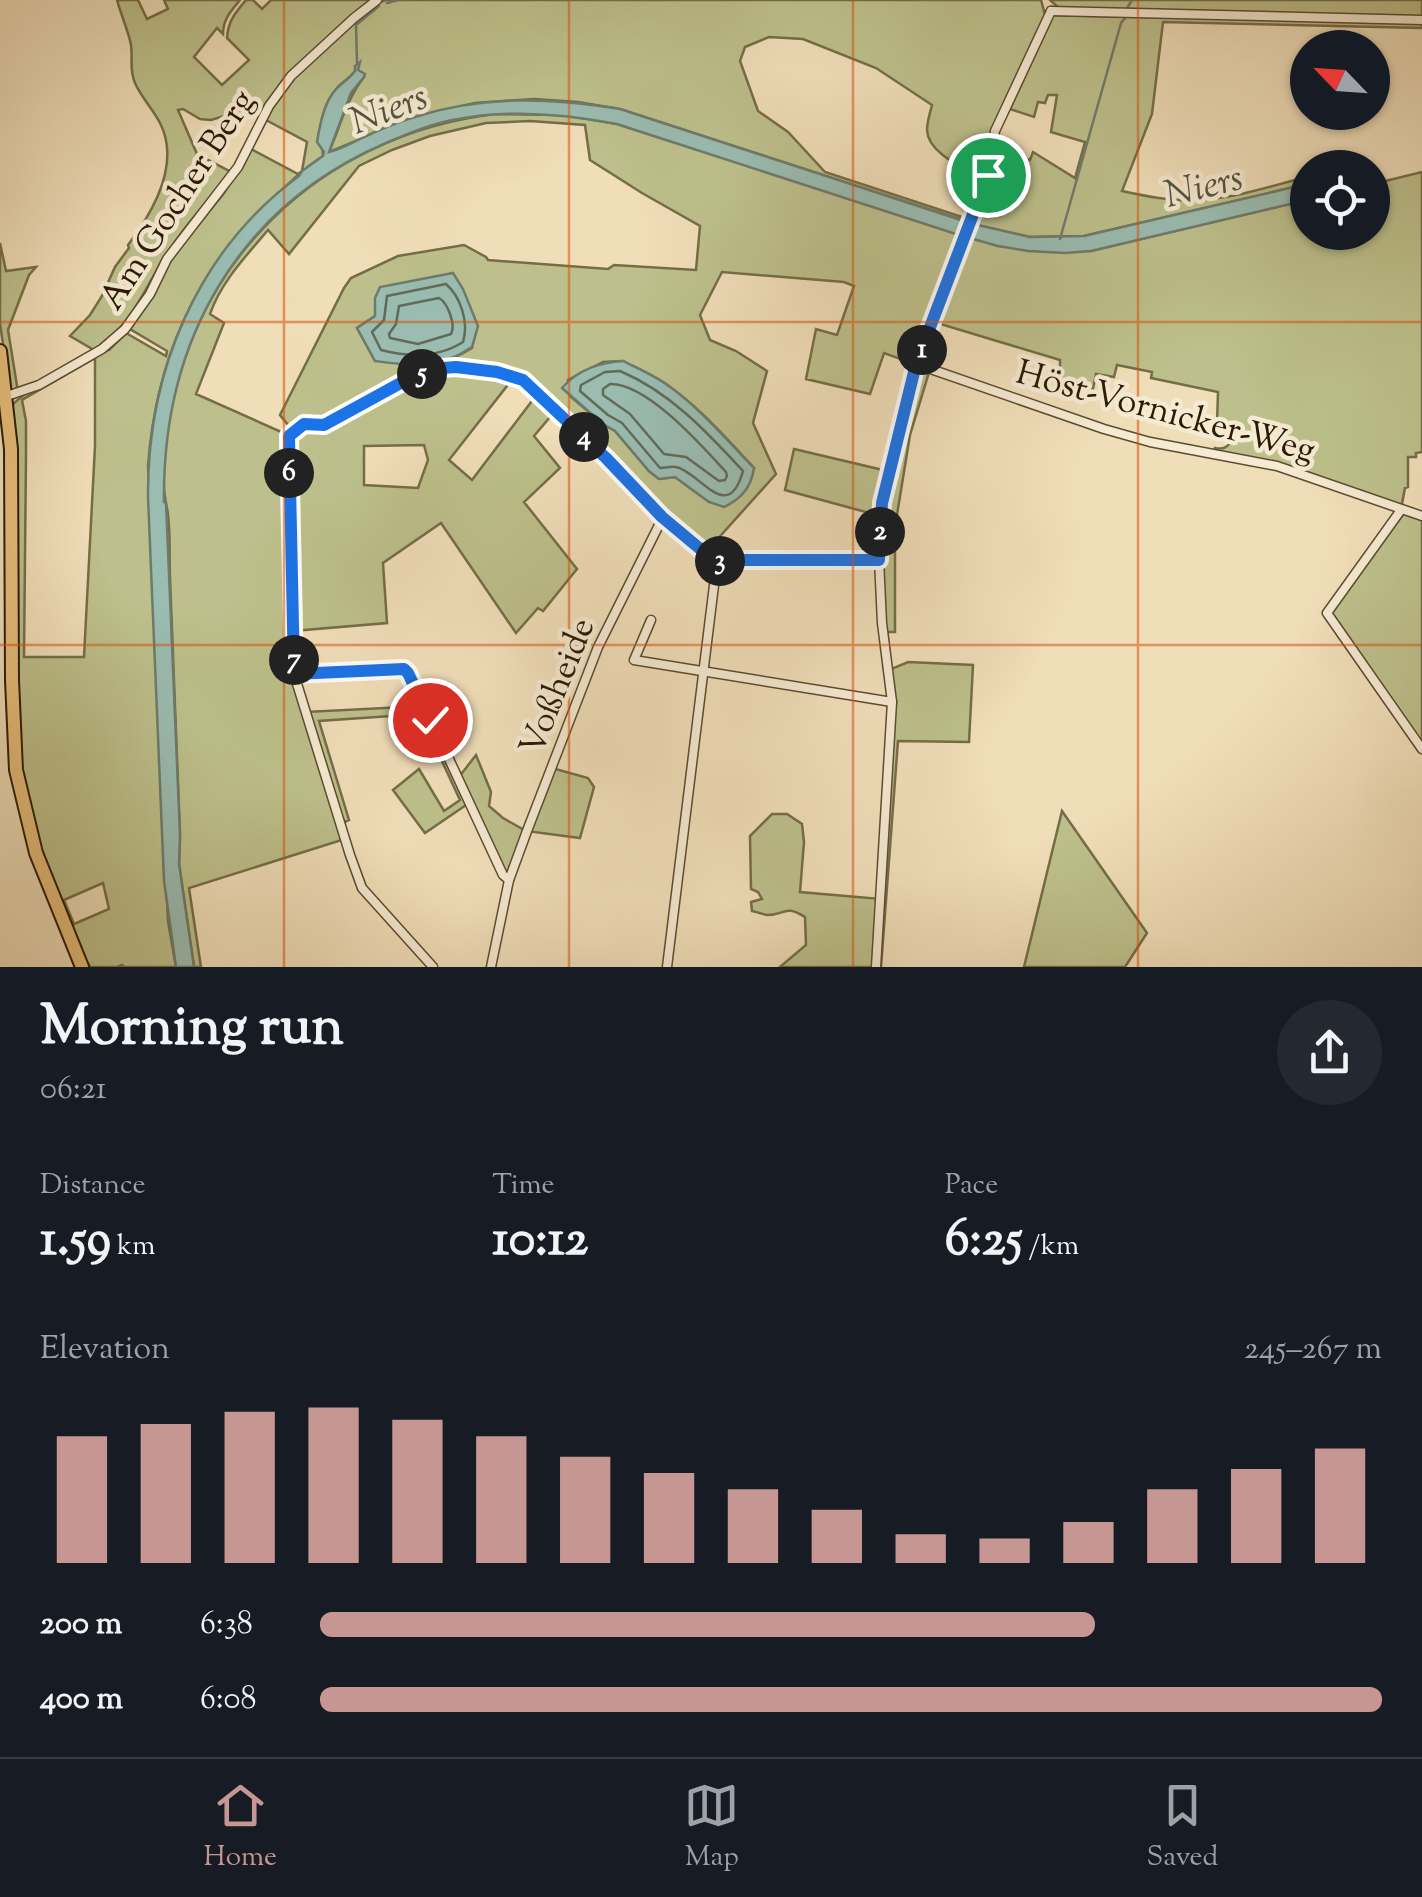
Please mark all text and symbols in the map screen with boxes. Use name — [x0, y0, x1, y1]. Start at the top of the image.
north arrow — [1290, 30, 1390, 130]
map controls — [1290, 30, 1390, 250]
water label: Niers — [343, 72, 436, 151]
street label: Am Gocher Berg — [88, 81, 269, 321]
pin — [946, 133, 1031, 218]
icon: arrive — [961, 148, 1016, 203]
button: locate — [1290, 150, 1390, 250]
water label: Niers — [1159, 153, 1249, 225]
pin: 1 — [897, 325, 947, 375]
text: 1 — [917, 330, 927, 370]
pin: 5 — [397, 349, 447, 399]
street label: Höst-Vornicker-Weg — [1010, 349, 1320, 478]
text: 5 — [417, 354, 427, 394]
pin: 4 — [559, 412, 609, 462]
text: 4 — [577, 417, 591, 457]
pin: 6 — [264, 448, 314, 498]
text: 6 — [282, 453, 296, 493]
pin: 2 — [855, 507, 905, 557]
text: 2 — [873, 512, 887, 552]
pin: 3 — [695, 536, 745, 586]
text: 3 — [714, 541, 726, 581]
street label: Voßheide — [509, 611, 610, 764]
pin: 7 — [269, 635, 319, 685]
text: 7 — [287, 640, 301, 680]
pin — [388, 678, 473, 763]
icon: check — [403, 693, 458, 748]
text: Morning run — [40, 990, 344, 1069]
button: share — [1277, 1000, 1382, 1105]
text: 06:21 — [40, 1067, 107, 1113]
text: Distance — [40, 1166, 146, 1206]
text: Time — [492, 1166, 555, 1206]
text: Pace — [945, 1166, 998, 1206]
text: 1.59 — [40, 1206, 111, 1278]
text: 10:12 — [492, 1206, 588, 1278]
text: 6:25 — [945, 1206, 1023, 1278]
text: km — [111, 1227, 155, 1267]
text: /km — [1023, 1227, 1079, 1267]
text: Elevation — [40, 1327, 170, 1373]
text: 245–267 m — [1244, 1327, 1382, 1373]
text: 200 m — [40, 1602, 122, 1648]
text: 6:38 — [200, 1602, 253, 1648]
text: 400 m — [40, 1677, 123, 1723]
text: 6:08 — [200, 1677, 257, 1723]
tab: Home — [204, 1778, 277, 1878]
tab: Map — [684, 1778, 739, 1878]
tab: Saved — [1146, 1778, 1218, 1878]

